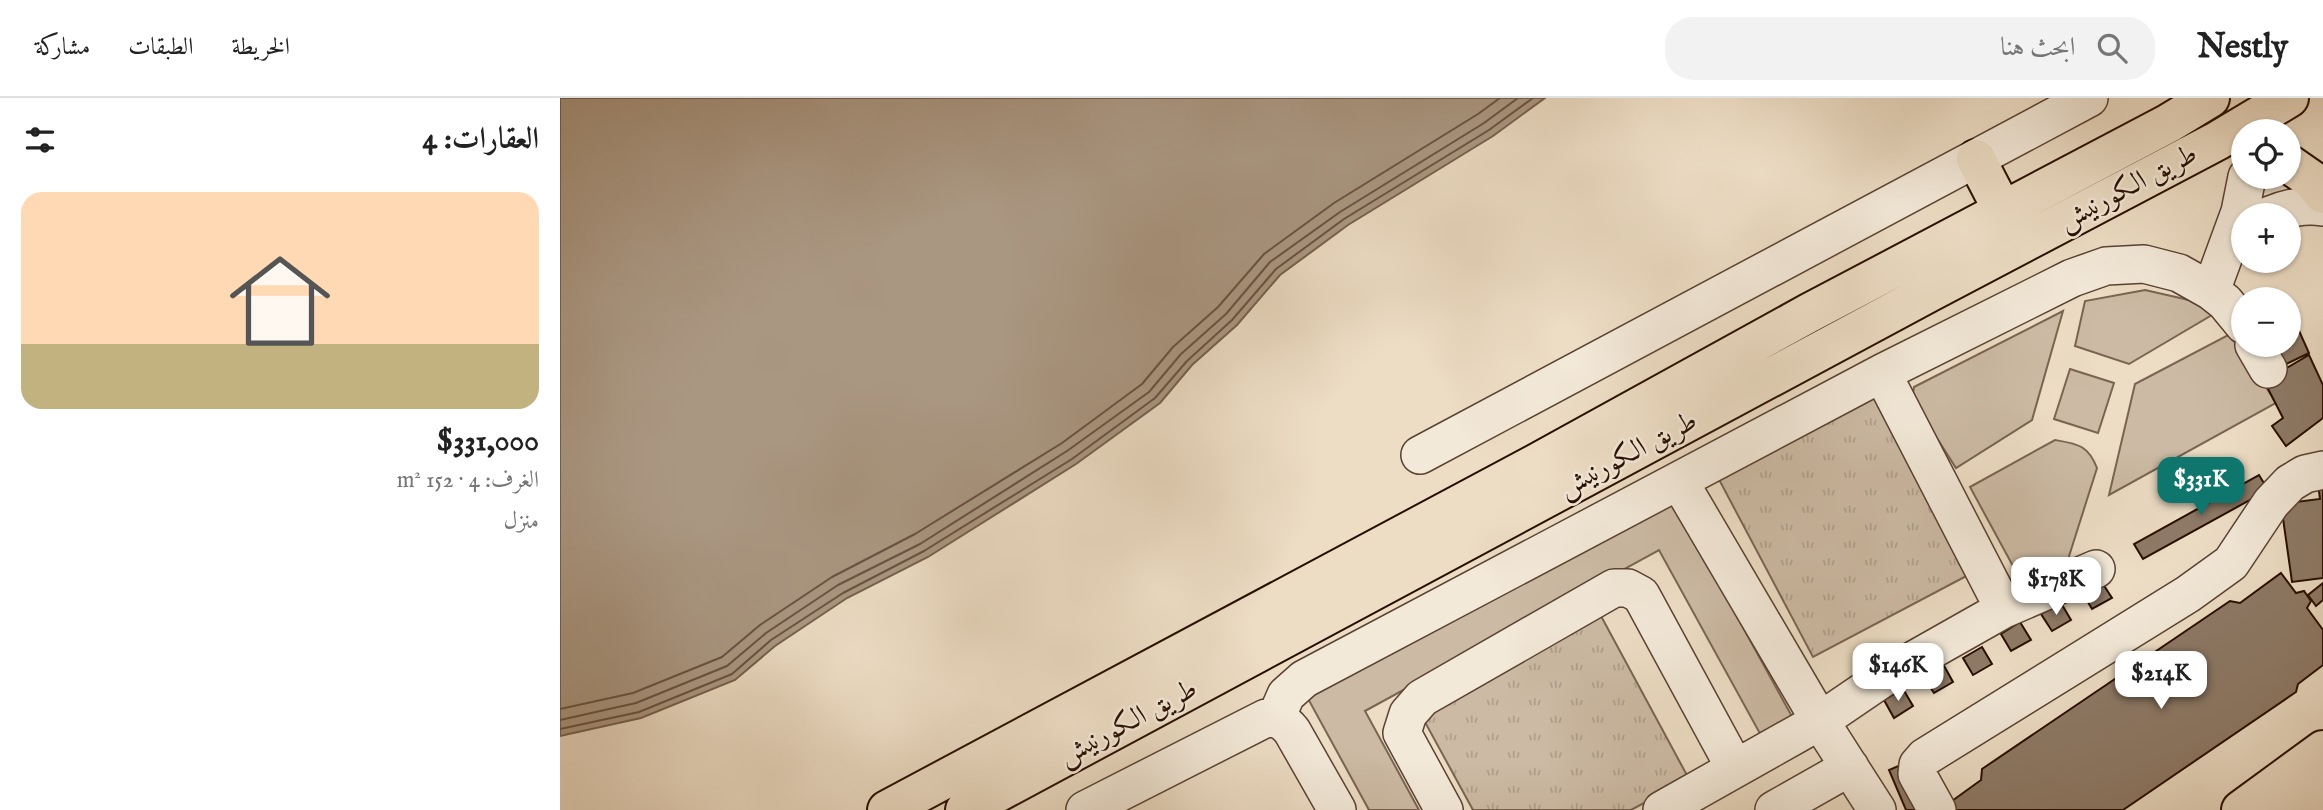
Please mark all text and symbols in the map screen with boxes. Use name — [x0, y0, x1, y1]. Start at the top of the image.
search box — [1665, 17, 2155, 80]
text: Nestly — [2197, 27, 2288, 69]
icon: search — [2093, 29, 2131, 67]
text: ابحث هنا — [2000, 31, 2075, 64]
text: مشاركة — [35, 32, 90, 63]
text: الطبقات — [128, 32, 194, 63]
text: الخريطة — [232, 32, 290, 63]
map controls — [2231, 119, 2301, 357]
button: locate — [2231, 119, 2301, 189]
icon: filters — [21, 121, 59, 159]
text: العقارات: 4 — [423, 121, 539, 159]
street label: طريق الكورنيش — [2052, 137, 2204, 239]
button: + — [2231, 203, 2301, 273]
icon: home — [217, 238, 343, 364]
button: − — [2231, 287, 2301, 357]
street label: طريق الكورنيش — [1552, 404, 1704, 506]
text: $331,000 — [437, 423, 539, 461]
pin: $331K — [2152, 458, 2250, 517]
text: $331K — [2173, 465, 2229, 494]
text: الغرف: 4 · 152 m² — [397, 466, 539, 495]
text: منزل — [504, 507, 539, 536]
pin: $178K — [2007, 558, 2105, 617]
text: $178K — [2027, 565, 2085, 594]
pin: $146K — [1849, 644, 1947, 703]
text: $146K — [1869, 651, 1927, 680]
pin: $214K — [2112, 652, 2210, 711]
text: $214K — [2131, 659, 2191, 688]
street label: طريق الكورنيش — [1052, 672, 1204, 774]

